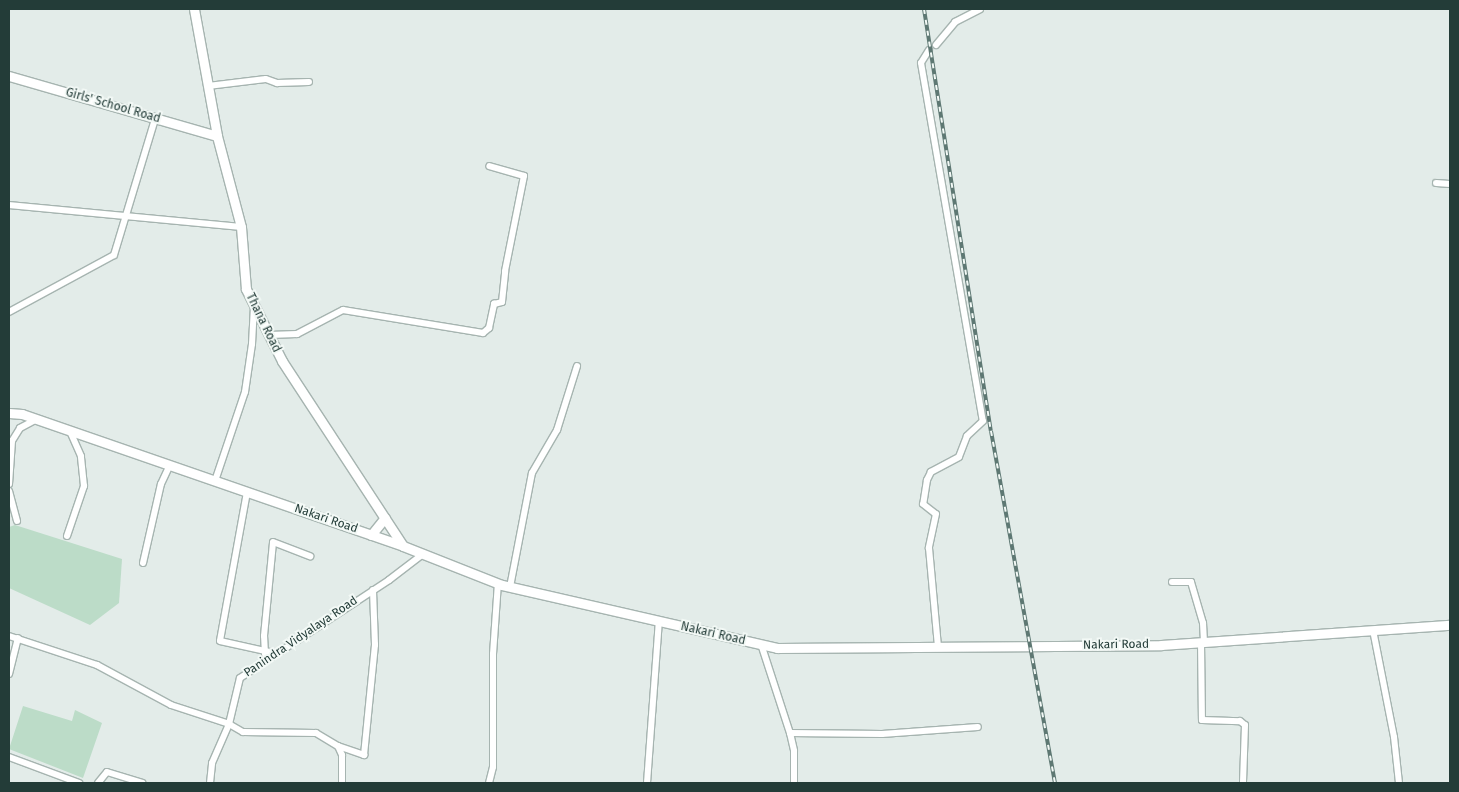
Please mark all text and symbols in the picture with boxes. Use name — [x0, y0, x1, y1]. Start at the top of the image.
street label: Girls' School Road — [64, 86, 162, 126]
street label: Thana Road — [242, 291, 284, 355]
street label: Nakari Road — [292, 501, 360, 537]
street label: Panindra Vidyalaya Road — [242, 594, 360, 680]
street label: Nakari Road — [679, 620, 747, 648]
street label: Nakari Road — [1083, 637, 1149, 653]

